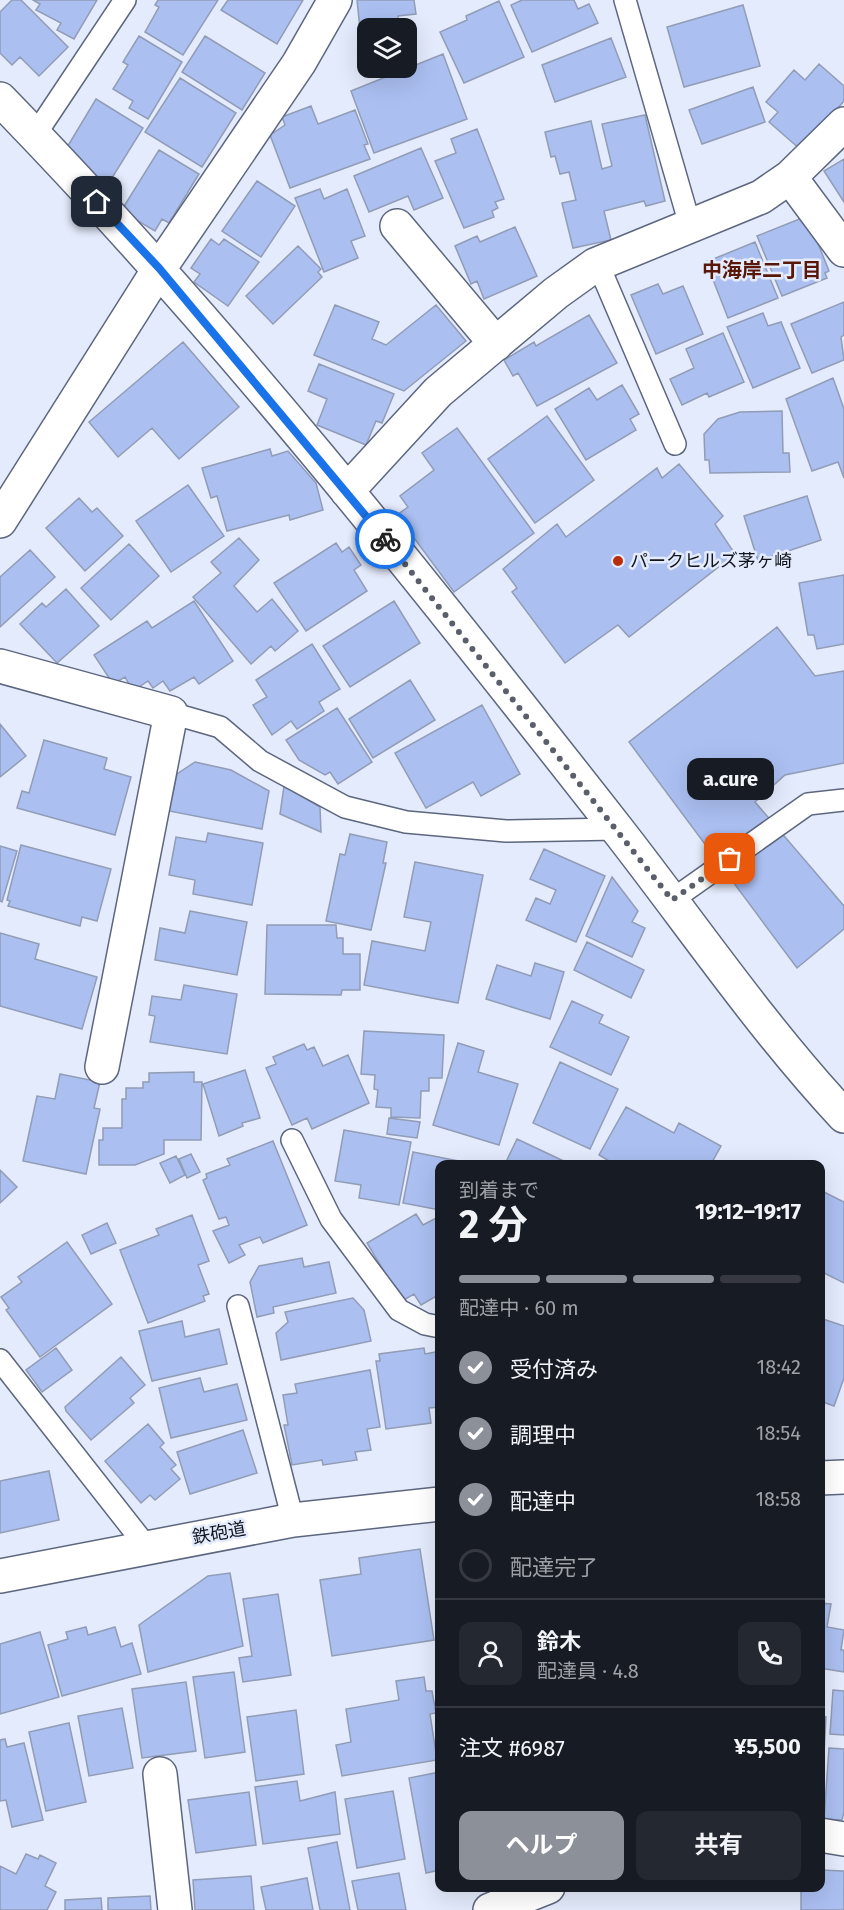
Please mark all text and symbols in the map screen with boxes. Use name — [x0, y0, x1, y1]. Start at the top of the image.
map controls — [357, 18, 417, 78]
button: layers — [357, 18, 417, 78]
pin — [71, 176, 122, 227]
icon: home — [80, 185, 113, 218]
district label: 中海岸二丁目 — [702, 258, 822, 282]
courier — [355, 509, 415, 569]
icon: bike — [369, 523, 402, 556]
place label: パークヒルズ茅ヶ崎 — [630, 550, 792, 572]
marker: パークヒルズ茅ヶ崎 — [611, 554, 625, 568]
callout: a.cure — [686, 757, 774, 799]
text: a.cure — [703, 767, 758, 791]
pin — [704, 833, 755, 884]
icon: bag — [713, 842, 746, 875]
text: 到着まで — [459, 1178, 539, 1202]
text: 19:12–19:17 — [695, 1198, 801, 1225]
text: 2 分 — [459, 1202, 527, 1248]
text: 配達中 · 60 m — [459, 1296, 579, 1320]
icon: check — [459, 1351, 492, 1384]
text: 18:42 — [756, 1355, 801, 1379]
text: 受付済み — [510, 1356, 598, 1383]
icon: check — [459, 1417, 492, 1450]
text: 18:54 — [756, 1421, 801, 1445]
text: 調理中 — [510, 1422, 576, 1449]
icon: check — [459, 1483, 492, 1516]
text: 18:58 — [755, 1487, 801, 1511]
text: 配達中 — [510, 1488, 576, 1515]
street label: 鉄砲道 — [191, 1517, 247, 1549]
text: 配達完了 — [510, 1554, 598, 1581]
button: person — [459, 1622, 522, 1685]
button: phone — [738, 1622, 801, 1685]
text: 鈴木 — [537, 1628, 581, 1655]
text: 配達員 · 4.8 — [537, 1659, 639, 1683]
text: ¥5,500 — [734, 1733, 801, 1760]
text: 注文 #6987 — [459, 1735, 565, 1762]
button: ヘルプ — [459, 1811, 624, 1880]
button: 共有 — [636, 1811, 801, 1880]

